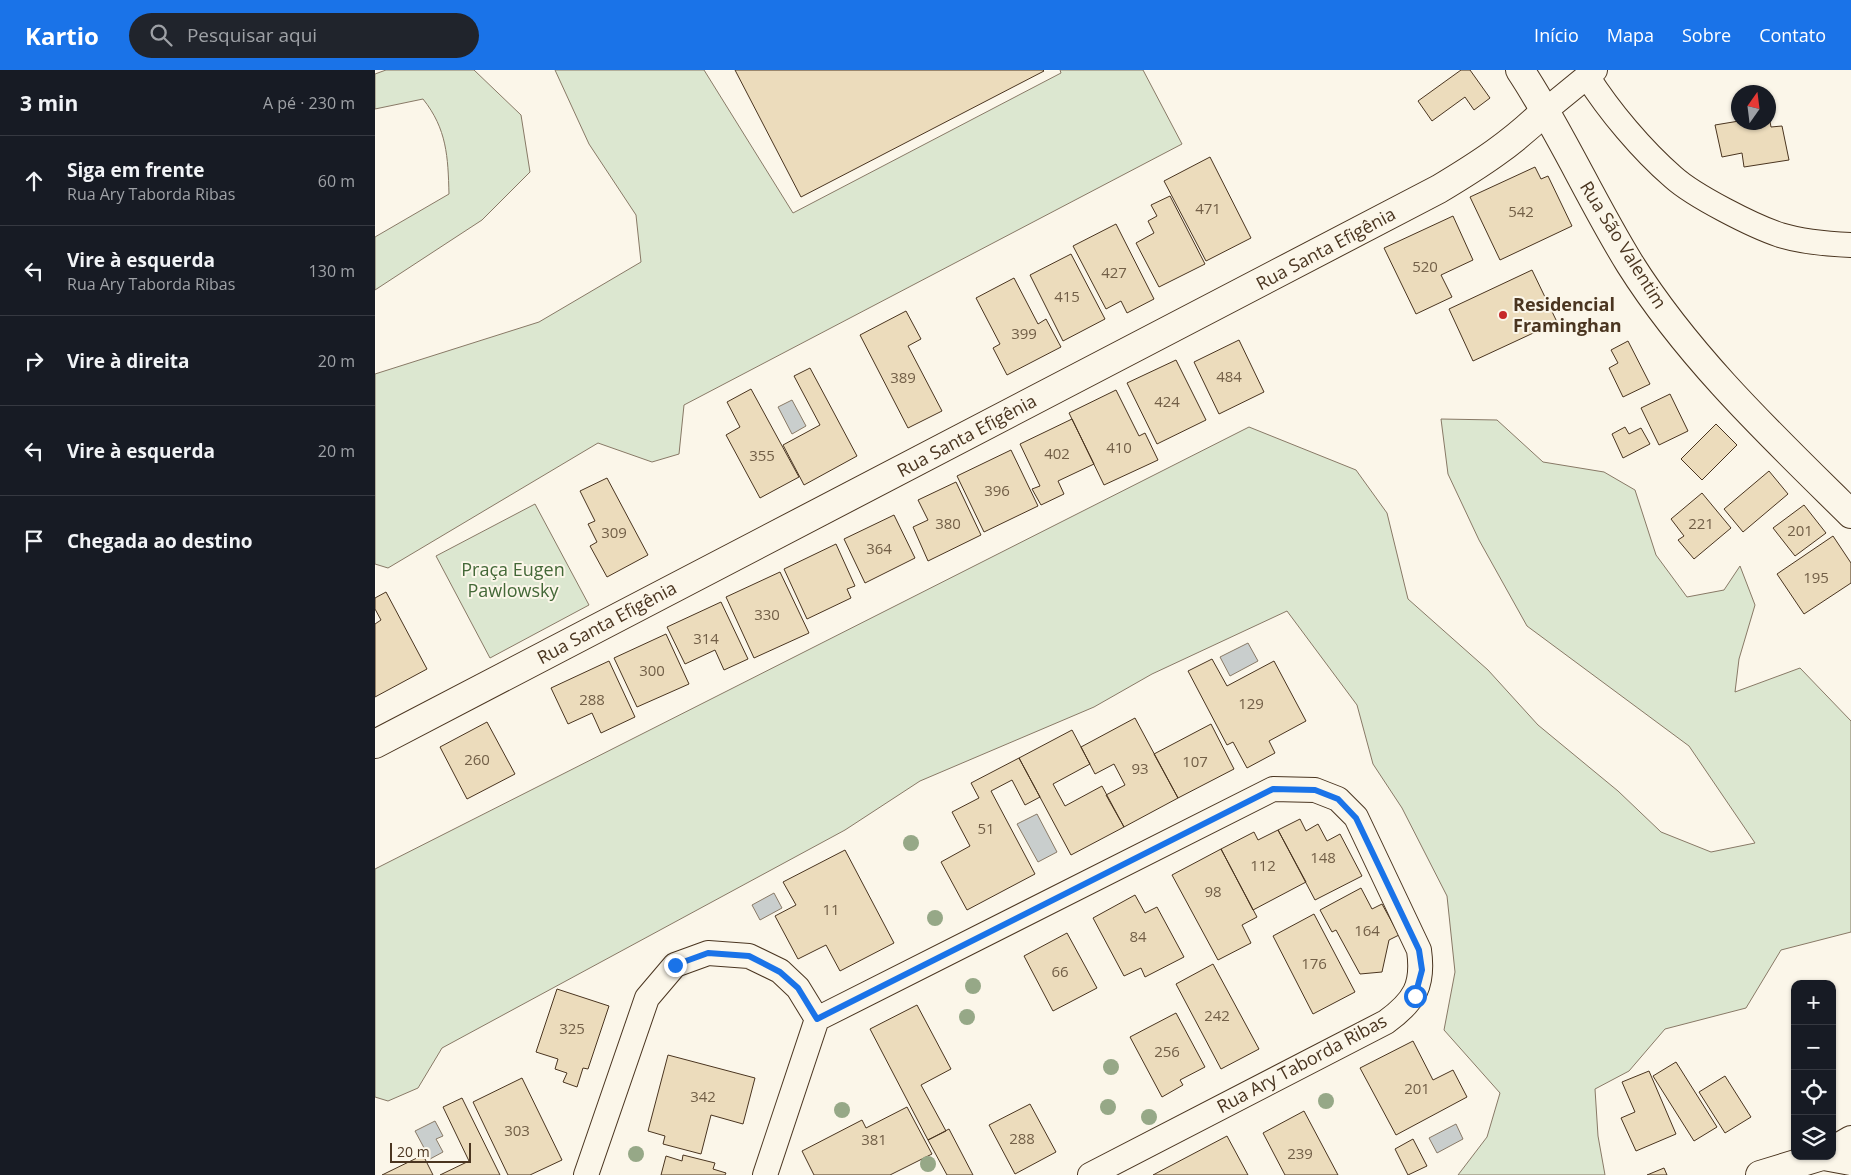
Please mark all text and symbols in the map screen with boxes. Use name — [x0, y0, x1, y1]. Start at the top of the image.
search box — [129, 13, 479, 58]
text: Kartio — [25, 19, 99, 52]
icon: search — [147, 21, 175, 49]
text: Pesquisar aqui — [187, 22, 317, 48]
text: Início — [1534, 23, 1579, 47]
text: Mapa — [1607, 23, 1654, 47]
text: Sobre — [1682, 23, 1731, 47]
text: Contato — [1759, 23, 1826, 47]
north arrow — [1731, 85, 1776, 130]
text: 3 min — [20, 89, 78, 117]
text: A pé · 230 m — [263, 92, 355, 114]
text: Siga em frente — [67, 157, 204, 183]
icon: ahead — [20, 167, 48, 195]
text: 60 m — [318, 170, 355, 192]
street label: Rua São Valentim — [1575, 176, 1673, 313]
text: Rua Ary Taborda Ribas — [67, 183, 235, 205]
house number: 471 — [1195, 198, 1221, 218]
street label: Rua Santa Efigênia — [1252, 201, 1400, 295]
house number: 542 — [1508, 201, 1534, 221]
text: Vire à esquerda — [67, 247, 215, 273]
house number: 520 — [1412, 256, 1438, 276]
icon: left — [20, 257, 48, 285]
text: 130 m — [309, 260, 355, 282]
house number: 427 — [1101, 262, 1127, 282]
text: Rua Ary Taborda Ribas — [67, 273, 235, 295]
house number: 415 — [1054, 286, 1080, 306]
place label: Residencial Framinghan — [1513, 292, 1622, 337]
marker: Residencial Framinghan — [1497, 309, 1509, 321]
house number: 399 — [1011, 323, 1037, 343]
icon: right — [20, 347, 48, 375]
text: Vire à direita — [67, 348, 190, 374]
text: 20 m — [318, 350, 355, 372]
house number: 484 — [1216, 366, 1242, 386]
house number: 389 — [890, 367, 916, 387]
street label: Rua Santa Efigênia — [893, 388, 1041, 482]
house number: 424 — [1154, 391, 1180, 411]
icon: left — [20, 437, 48, 465]
house number: 410 — [1106, 437, 1132, 457]
text: Vire à esquerda — [67, 438, 215, 464]
text: 20 m — [318, 440, 355, 462]
house number: 402 — [1044, 443, 1070, 463]
house number: 355 — [749, 445, 775, 465]
house number: 396 — [984, 480, 1010, 500]
house number: 380 — [935, 513, 961, 533]
house number: 221 — [1688, 513, 1714, 533]
house number: 201 — [1787, 520, 1813, 540]
house number: 309 — [601, 522, 627, 542]
icon: arrive — [20, 527, 48, 555]
text: Chegada ao destino — [67, 528, 253, 554]
house number: 364 — [866, 538, 892, 558]
park label: Praça Eugen Pawlowsky — [461, 557, 565, 602]
house number: 195 — [1803, 567, 1829, 587]
street label: Rua Santa Efigênia — [533, 575, 681, 669]
house number: 330 — [754, 604, 780, 624]
house number: 314 — [693, 628, 719, 648]
house number: 300 — [639, 660, 665, 680]
house number: 288 — [579, 689, 605, 709]
house number: 129 — [1238, 693, 1264, 713]
house number: 260 — [464, 749, 490, 769]
house number: 107 — [1182, 751, 1208, 771]
house number: 93 — [1131, 758, 1149, 778]
house number: 51 — [977, 818, 995, 838]
house number: 148 — [1310, 847, 1336, 867]
house number: 112 — [1250, 855, 1276, 875]
house number: 98 — [1204, 881, 1222, 901]
house number: 11 — [822, 899, 840, 919]
house number: 164 — [1354, 920, 1380, 940]
house number: 84 — [1129, 926, 1147, 946]
house number: 176 — [1301, 953, 1327, 973]
route end — [664, 954, 687, 977]
house number: 66 — [1051, 961, 1069, 981]
map controls — [1791, 980, 1836, 1160]
button: + — [1791, 980, 1836, 1025]
route start — [1404, 985, 1427, 1008]
house number: 242 — [1204, 1005, 1230, 1025]
street label: Rua Ary Taborda Ribas — [1212, 1008, 1391, 1118]
house number: 325 — [559, 1018, 585, 1038]
button: − — [1791, 1025, 1836, 1070]
house number: 256 — [1154, 1041, 1180, 1061]
button: locate — [1791, 1070, 1836, 1115]
house number: 201 — [1404, 1078, 1430, 1098]
house number: 342 — [690, 1086, 716, 1106]
button: layers — [1791, 1115, 1836, 1160]
house number: 303 — [504, 1120, 530, 1140]
house number: 288 — [1009, 1128, 1035, 1148]
house number: 381 — [861, 1129, 887, 1149]
scale bar — [390, 1140, 471, 1163]
text: 20 m — [397, 1142, 430, 1161]
house number: 239 — [1287, 1143, 1313, 1163]

